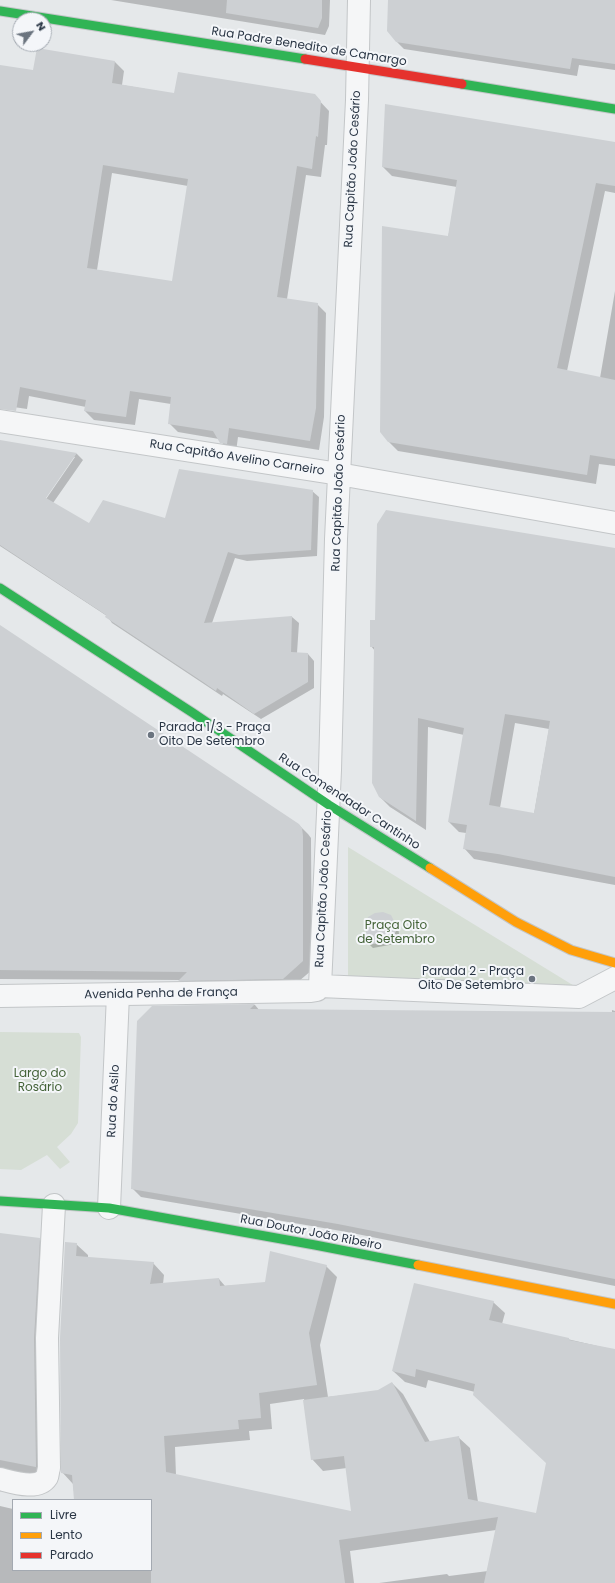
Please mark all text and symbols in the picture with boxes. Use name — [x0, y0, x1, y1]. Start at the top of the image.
north arrow — [12, 12, 52, 52]
text: N — [32, 18, 50, 34]
street label: Rua Padre Benedito de Camargo — [210, 24, 408, 70]
street label: Rua Capitão João Cesário — [342, 90, 364, 248]
street label: Rua Capitão João Cesário — [329, 414, 349, 572]
street label: Rua Capitão Avelino Carneiro — [149, 437, 325, 479]
place label: Parada 1/3 - Praça Oito De Setembro — [159, 721, 271, 749]
marker: Parada 1/3 - Praça Oito De Setembro — [146, 730, 156, 740]
street label: Rua Comendador Cantinho — [276, 751, 422, 853]
street label: Rua Capitão João Cesário — [313, 810, 335, 968]
park label: Praça Oito de Setembro — [357, 919, 435, 947]
place label: Parada 2 - Praça Oito De Setembro — [418, 965, 524, 993]
marker: Parada 2 - Praça Oito De Setembro — [527, 974, 537, 984]
street label: Avenida Penha de França — [84, 985, 238, 1003]
street label: Rua do Asilo — [105, 1064, 123, 1138]
park label: Largo do Rosário — [14, 1067, 66, 1095]
street label: Rua Doutor João Ribeiro — [239, 1212, 383, 1254]
legend — [12, 1499, 152, 1571]
text: Livre — [50, 1506, 77, 1523]
text: Lento — [50, 1526, 82, 1543]
text: Parado — [50, 1546, 93, 1563]

